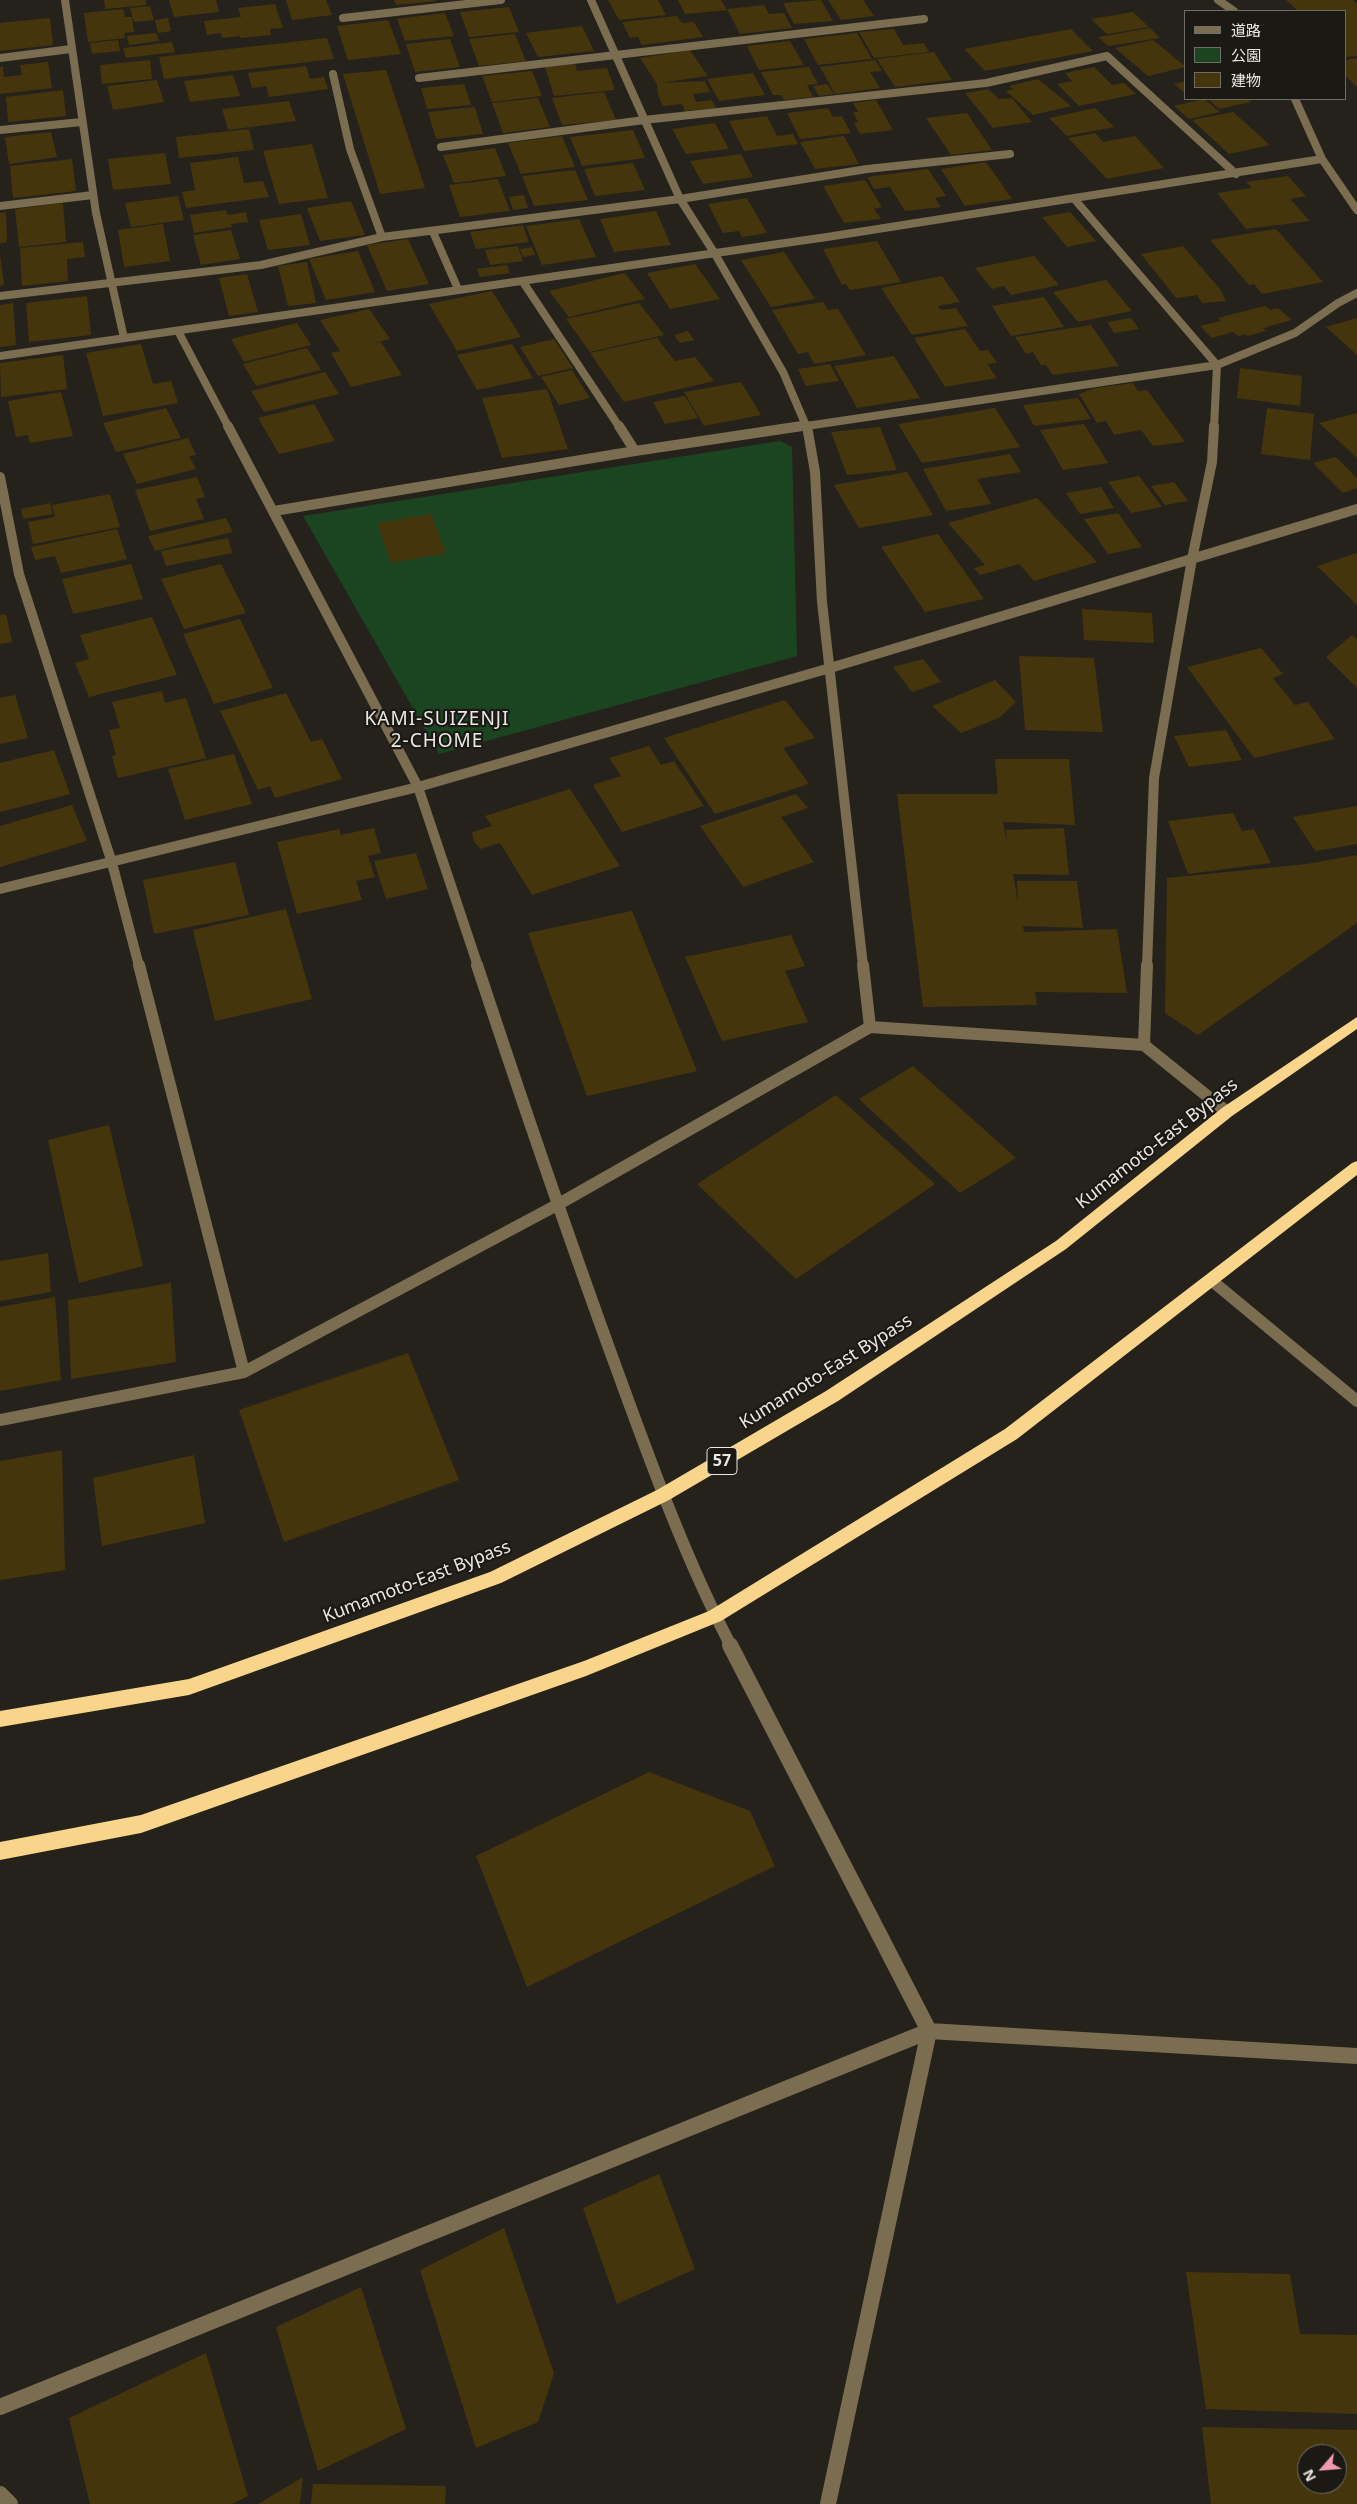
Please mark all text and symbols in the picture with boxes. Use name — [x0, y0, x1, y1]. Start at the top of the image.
legend — [1184, 10, 1347, 100]
text: 道路 — [1231, 20, 1261, 40]
text: 公園 — [1231, 45, 1261, 65]
text: 建物 — [1231, 70, 1261, 90]
district label: KAMI-SUIZENJI 2-CHOME — [363, 709, 511, 753]
street label: Kumamoto-East Bypass — [1072, 1074, 1242, 1214]
street label: Kumamoto-East Bypass — [736, 1310, 916, 1434]
road number: 57 — [707, 1448, 737, 1474]
street label: Kumamoto-East Bypass — [320, 1536, 514, 1628]
north arrow — [1297, 2444, 1347, 2494]
text: N — [1298, 2466, 1320, 2485]

